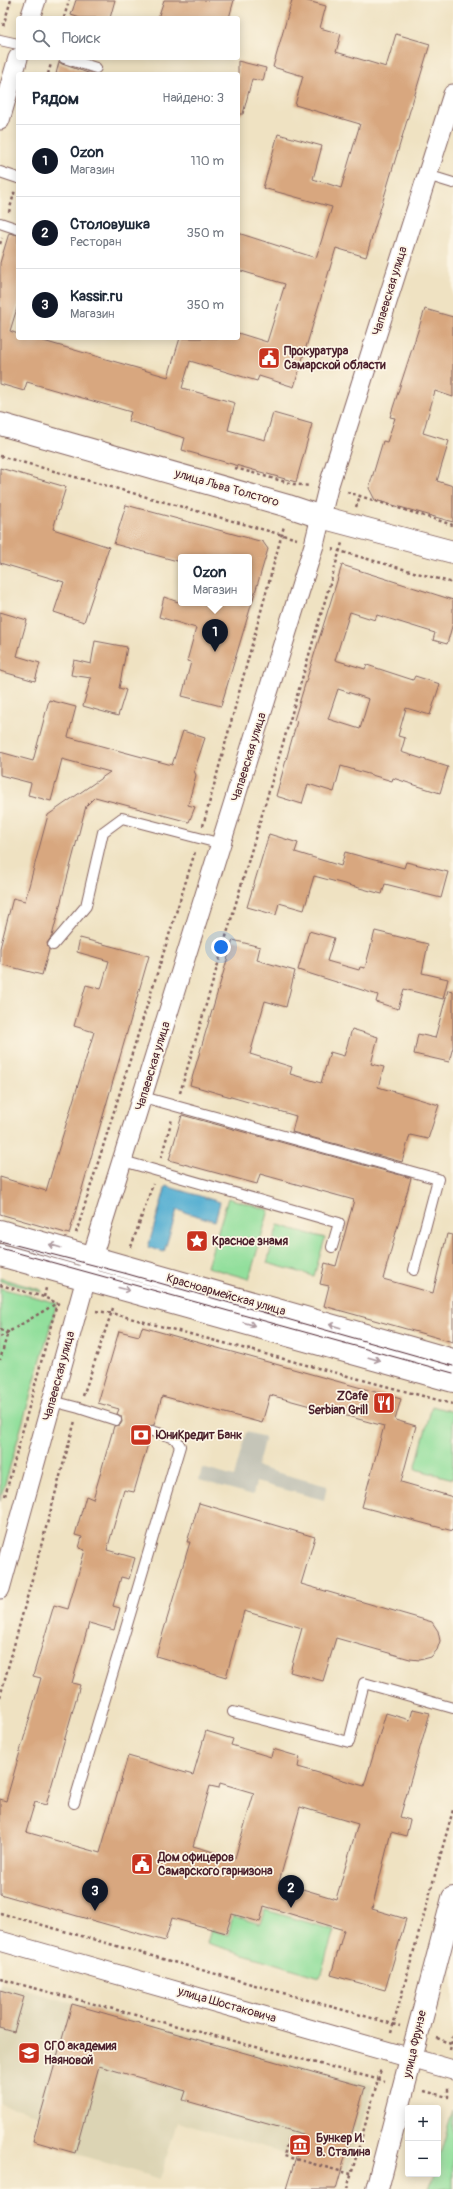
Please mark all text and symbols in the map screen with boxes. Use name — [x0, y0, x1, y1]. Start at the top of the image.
search box — [16, 16, 240, 60]
icon: search — [30, 27, 52, 49]
text: Поиск — [62, 29, 101, 48]
text: Рядом — [32, 88, 79, 109]
text: Найдено: 3 — [162, 90, 224, 106]
text: Ozon — [70, 143, 104, 162]
text: 1 — [42, 153, 48, 169]
text: 110 m — [191, 153, 224, 169]
text: Магазин — [70, 162, 114, 178]
text: Столовушка — [70, 215, 150, 234]
text: 2 — [41, 225, 49, 241]
text: 350 m — [186, 225, 224, 241]
text: Ресторан — [70, 234, 121, 250]
street label: Чапаевская улица — [369, 244, 411, 337]
text: Kassir.ru — [70, 287, 123, 306]
text: 3 — [41, 297, 49, 313]
text: 350 m — [186, 297, 224, 313]
text: Магазин — [70, 306, 114, 322]
place label: Прокуратура Самарской области — [284, 344, 386, 373]
public building icon: Прокуратура Самарской области — [256, 345, 282, 371]
street label: улица Льва Толстого — [172, 466, 281, 510]
popup — [178, 554, 252, 606]
text: Ozon — [193, 563, 227, 582]
text: Магазин — [193, 582, 237, 598]
pin: 1 — [202, 619, 228, 652]
street label: Чапаевская улица — [228, 710, 270, 803]
your location — [211, 937, 231, 957]
street label: Чапаевская улица — [132, 1019, 174, 1112]
place icon: Красное знамя — [184, 1228, 210, 1254]
place label: Красное знамя — [212, 1234, 288, 1249]
one-way arrow — [48, 1242, 61, 1249]
street label: Красноармейская улица — [165, 1271, 288, 1319]
one-way arrow — [117, 1286, 130, 1294]
one-way arrow — [242, 1321, 255, 1329]
one-way arrow — [328, 1322, 341, 1329]
street label: Чапаевская улица — [40, 1329, 78, 1423]
one-way arrow — [367, 1356, 380, 1364]
place label: ZCafe Serbian Grill — [308, 1389, 369, 1418]
restaurant icon: ZCafe Serbian Grill — [371, 1390, 397, 1416]
bank icon: ЮниКредит Банк — [128, 1422, 154, 1448]
place label: ЮниКредит Банк — [155, 1428, 243, 1443]
place label: Дом офицеров Самарского гарнизона — [157, 1850, 273, 1879]
public building icon: Дом офицеров Самарского гарнизона — [129, 1851, 155, 1877]
pin: 2 — [278, 1875, 304, 1908]
pin: 3 — [82, 1878, 108, 1911]
street label: улица Шостаковича — [175, 1983, 278, 2026]
street label: улица Фрунзе — [400, 2009, 430, 2080]
place label: СГО академия Наяновой — [44, 2039, 117, 2068]
school or university icon: СГО академия Наяновой — [16, 2040, 42, 2066]
map controls — [405, 2105, 441, 2177]
button: + — [405, 2105, 441, 2141]
place label: Бункер И. В. Сталина — [316, 2131, 371, 2160]
museum icon: Бункер И. В. Сталина — [287, 2132, 313, 2158]
button: − — [405, 2141, 441, 2177]

